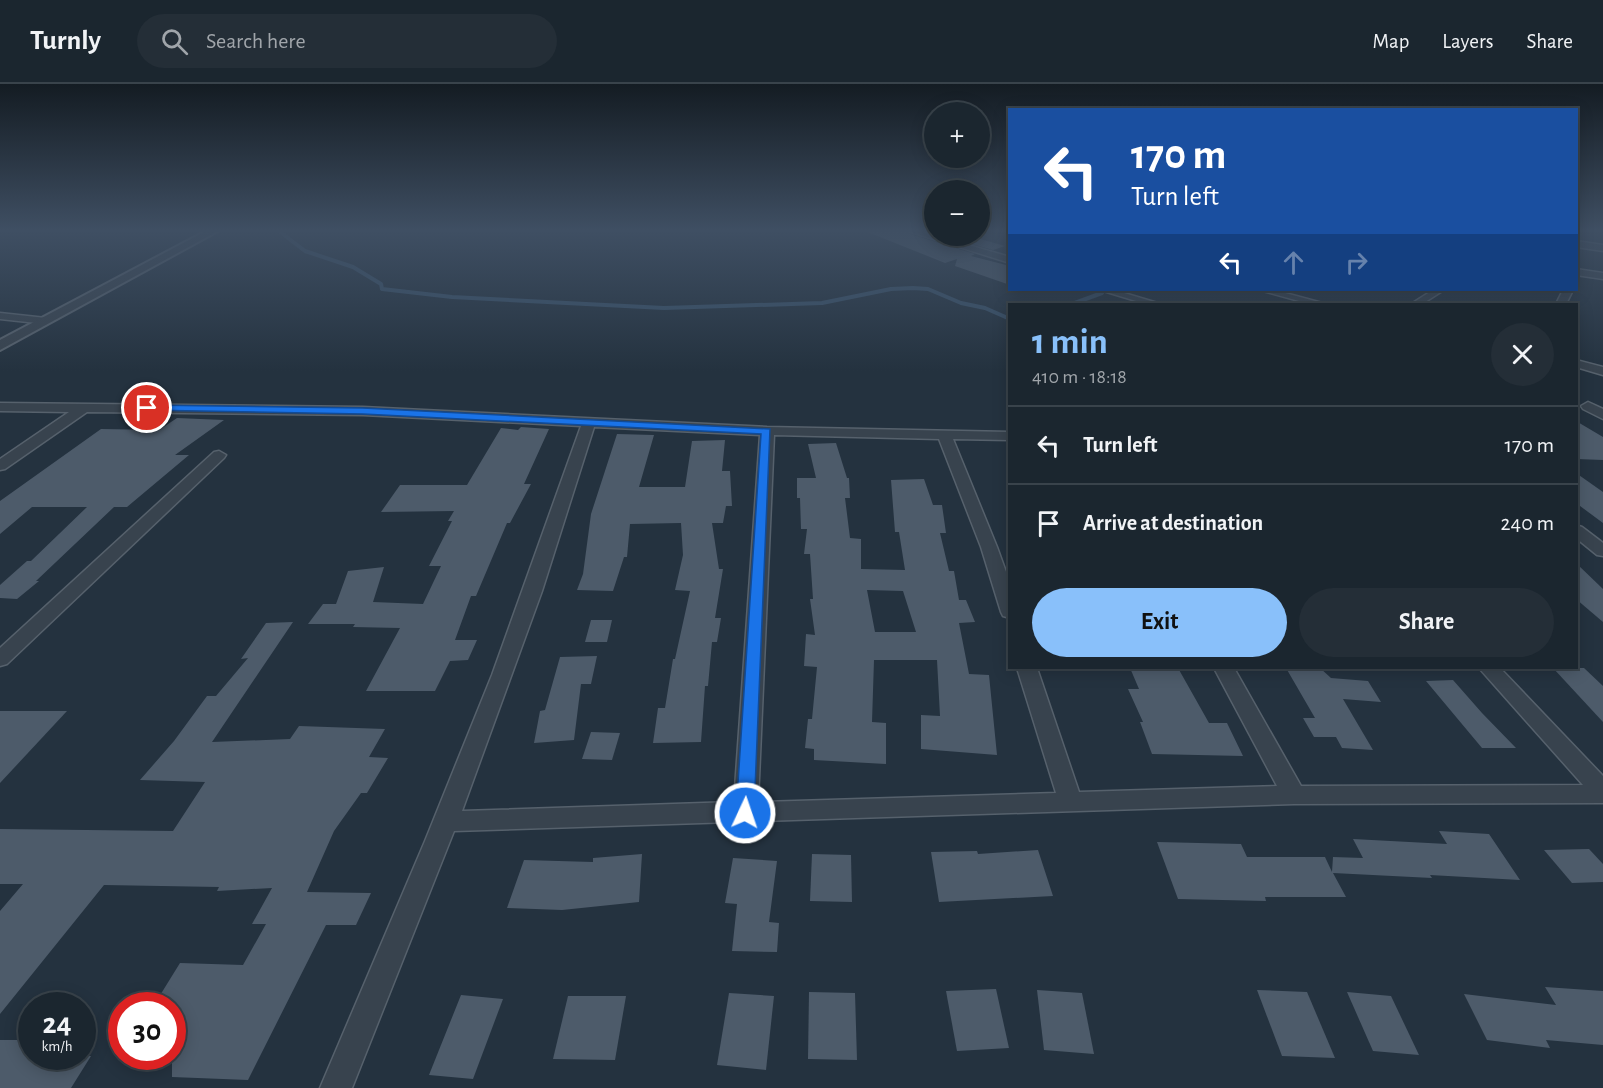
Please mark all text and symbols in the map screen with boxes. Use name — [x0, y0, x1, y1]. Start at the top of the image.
search box — [137, 14, 557, 68]
icon: search — [158, 25, 191, 58]
text: Turnly — [30, 27, 101, 55]
text: Search here — [206, 30, 306, 52]
text: Map — [1373, 31, 1409, 52]
text: Layers — [1442, 31, 1493, 52]
text: Share — [1526, 31, 1573, 52]
map controls — [924, 102, 990, 246]
button: + — [924, 102, 990, 168]
icon: left — [1032, 132, 1110, 210]
text: 170 m — [1131, 134, 1226, 176]
button: − — [924, 180, 990, 246]
text: Turn left — [1131, 183, 1219, 210]
icon: left — [1214, 246, 1247, 279]
icon: ahead — [1277, 246, 1310, 279]
icon: right — [1340, 246, 1373, 279]
button: close — [1491, 323, 1554, 386]
text: 1 min — [1032, 324, 1108, 360]
text: 410 m · 18:18 — [1032, 367, 1127, 387]
pin — [121, 382, 172, 433]
icon: arrive — [130, 391, 163, 424]
icon: left — [1032, 429, 1065, 462]
text: Turn left — [1083, 434, 1157, 456]
text: 170 m — [1504, 434, 1554, 456]
icon: arrive — [1032, 507, 1065, 540]
text: Arrive at destination — [1083, 512, 1263, 534]
text: 240 m — [1501, 512, 1554, 534]
button: Exit — [1032, 588, 1287, 657]
button: Share — [1299, 588, 1554, 657]
position arrow — [713, 781, 777, 845]
speed limit sign: 30 — [108, 992, 186, 1070]
text: 24 — [42, 1009, 72, 1039]
text: km/h — [42, 1039, 72, 1054]

